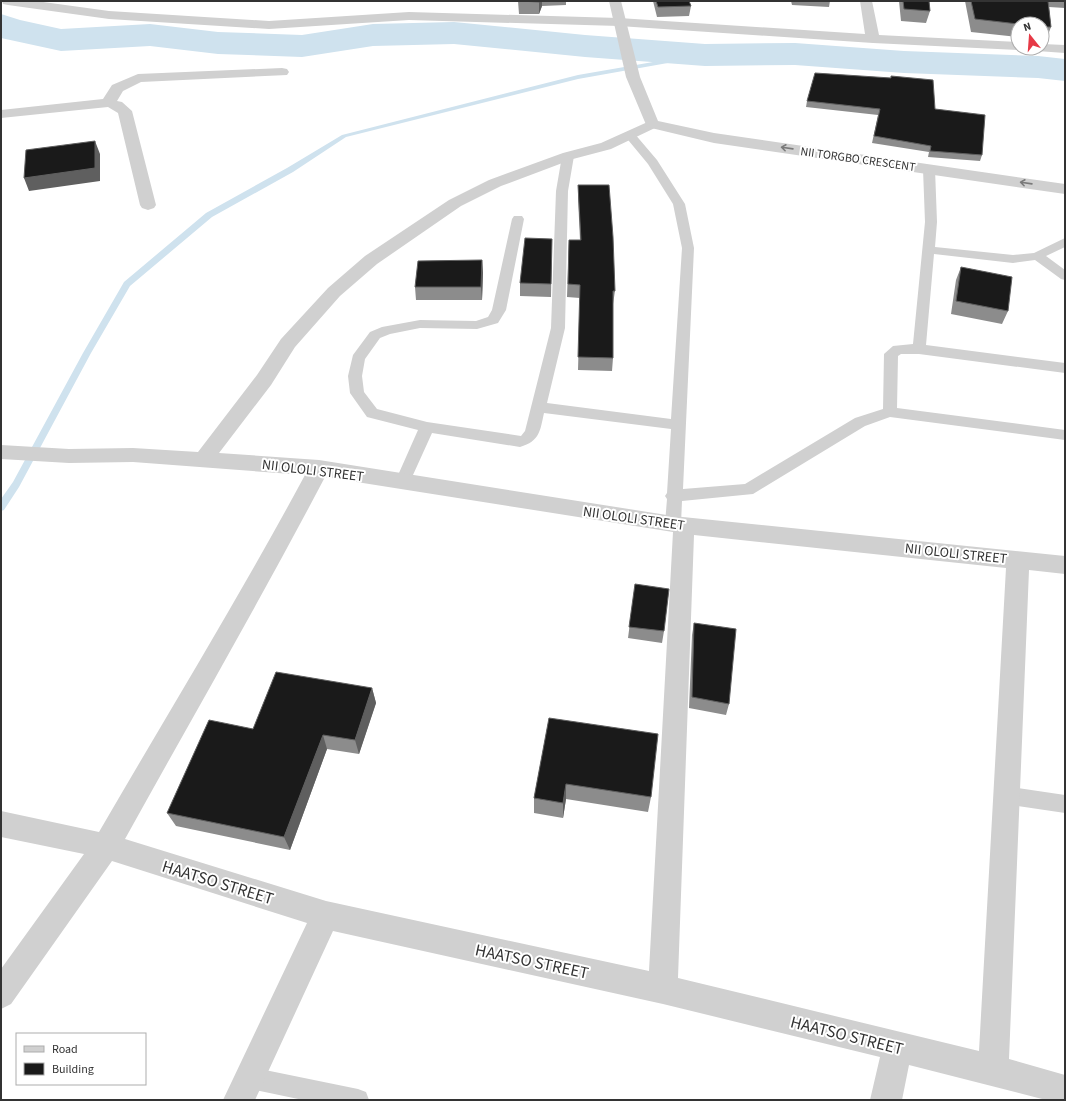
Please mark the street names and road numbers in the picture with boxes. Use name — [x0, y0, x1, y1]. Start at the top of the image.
street label: NII TORGBO CRESCENT — [799, 143, 917, 176]
street label: NII OLOLI STREET — [261, 455, 365, 487]
street label: NII OLOLI STREET — [582, 502, 686, 536]
street label: NII OLOLI STREET — [904, 539, 1008, 569]
street label: HAATSO STREET — [159, 855, 276, 911]
street label: HAATSO STREET — [473, 938, 591, 986]
street label: HAATSO STREET — [788, 1010, 906, 1062]

